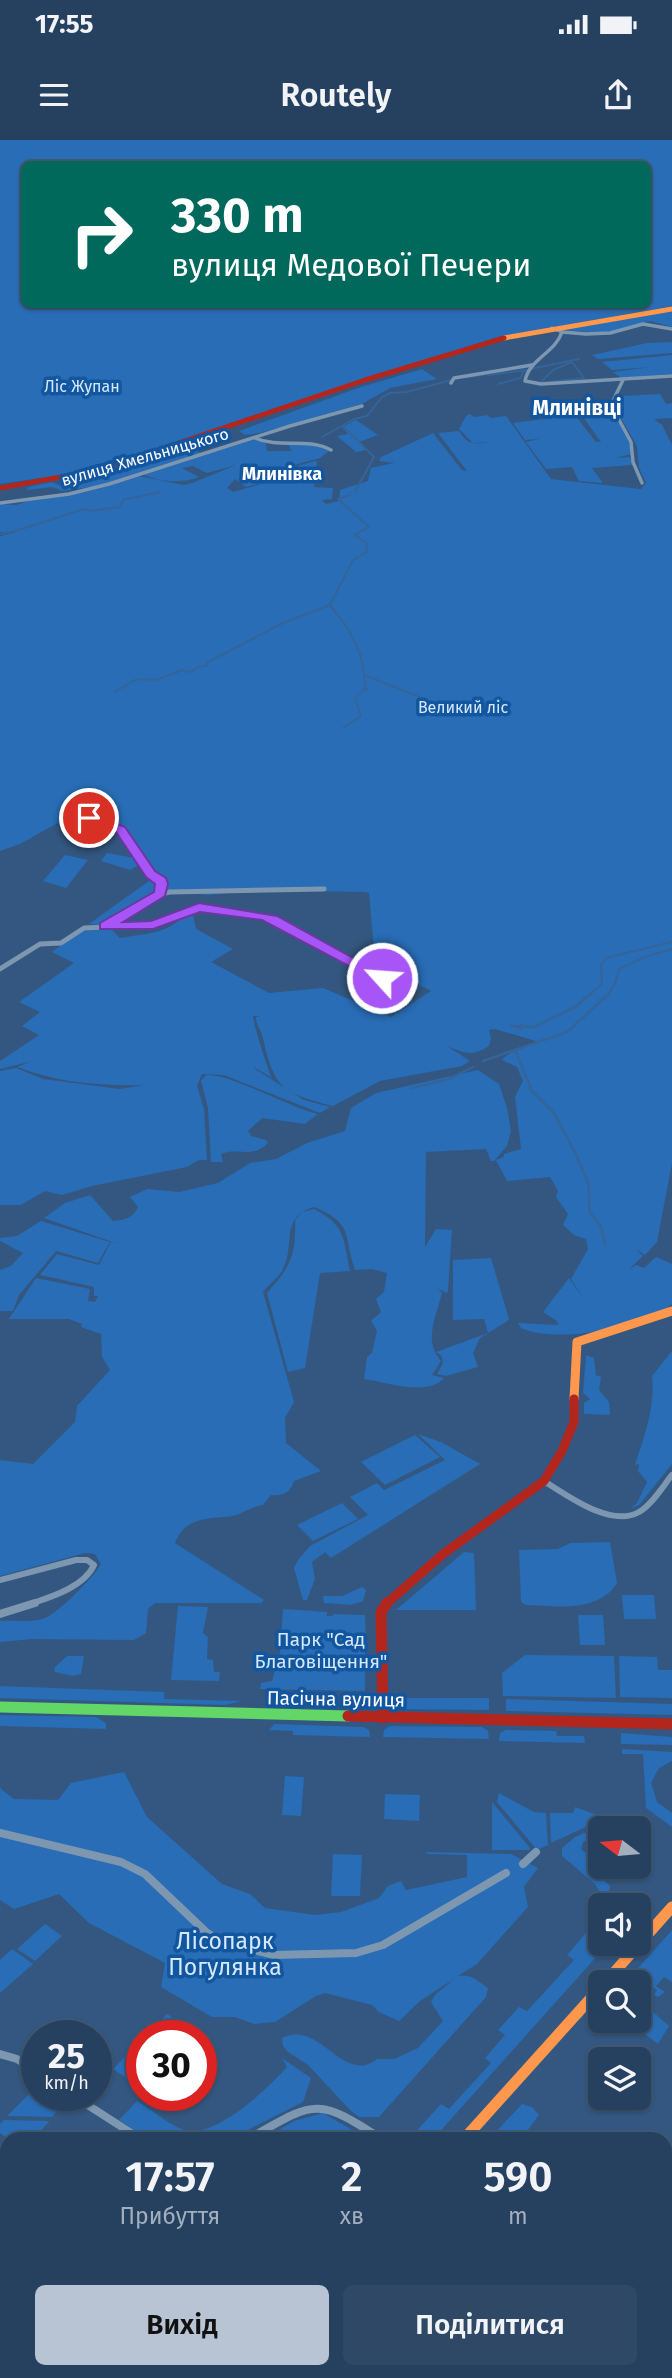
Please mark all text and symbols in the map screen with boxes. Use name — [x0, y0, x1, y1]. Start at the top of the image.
text: 17:55 — [35, 9, 93, 40]
icon: menu — [35, 76, 73, 114]
text: Routely — [280, 76, 392, 114]
icon: share — [599, 76, 637, 114]
text: 330 m — [171, 186, 304, 245]
icon: right — [56, 189, 147, 280]
text: вулиця Медової Печери — [171, 246, 531, 284]
park label: Ліс Жупан — [44, 377, 120, 396]
district label: Млинівці — [532, 395, 622, 421]
street label: вулиця Хмельницького — [59, 424, 231, 490]
district label: Млинівка — [242, 463, 322, 485]
park label: Великий ліс — [418, 698, 508, 717]
pin — [59, 788, 119, 848]
icon: arrive — [70, 799, 108, 837]
position arrow — [345, 941, 419, 1015]
park label: Парк "Сад Благовіщення" — [255, 1628, 387, 1673]
street label: Пасічна вулиця — [267, 1686, 405, 1712]
north arrow — [588, 1816, 651, 1880]
map controls — [588, 1816, 651, 2110]
button: sound — [588, 1893, 651, 1956]
park label: Лісопарк Погулянка — [168, 1927, 282, 1981]
button: search — [588, 1970, 651, 2033]
speed limit sign: 30 — [126, 2020, 217, 2111]
text: 25 — [48, 2035, 85, 2077]
button: layers — [588, 2047, 651, 2110]
text: km/h — [44, 2072, 89, 2094]
text: 17:57 — [125, 2152, 215, 2202]
text: 2 — [341, 2152, 363, 2202]
text: 590 — [483, 2152, 552, 2202]
text: Прибуття — [120, 2202, 220, 2230]
text: хв — [340, 2202, 364, 2230]
text: m — [508, 2202, 528, 2230]
button: Вихід — [35, 2285, 329, 2365]
button: Поділитися — [343, 2285, 637, 2365]

